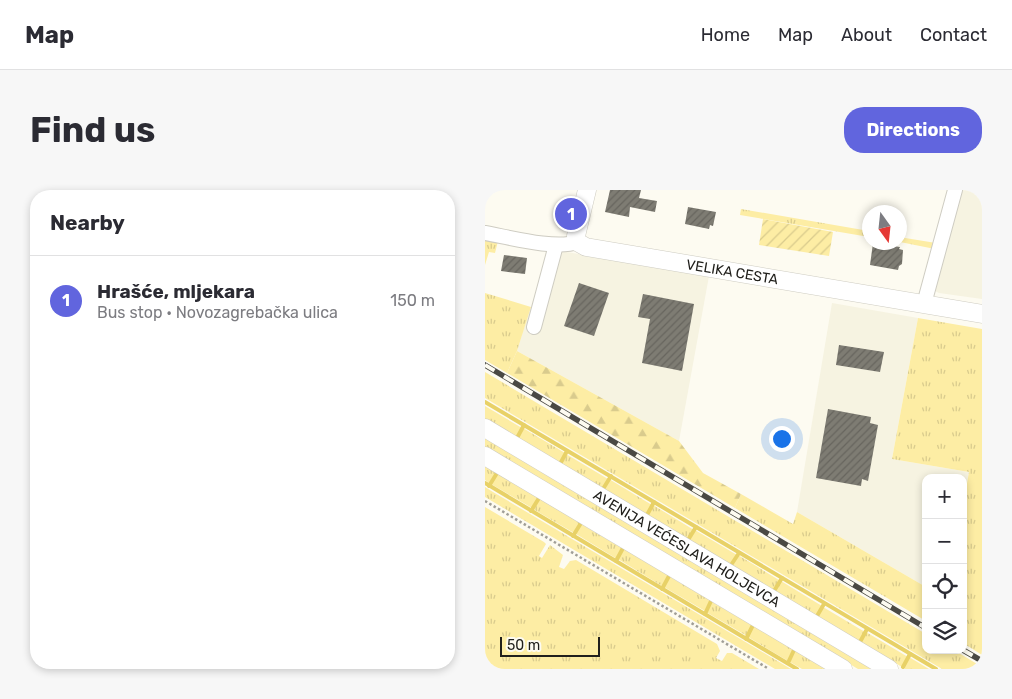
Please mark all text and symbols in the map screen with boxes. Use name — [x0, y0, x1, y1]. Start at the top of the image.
text: Map — [25, 21, 74, 49]
text: Home — [701, 24, 750, 46]
text: Map — [778, 24, 813, 46]
text: About — [841, 24, 892, 46]
text: Contact — [920, 24, 987, 46]
button: Directions — [844, 107, 982, 153]
text: Find us — [30, 109, 155, 151]
pin: 1 — [555, 195, 587, 233]
north arrow — [862, 205, 907, 250]
text: Nearby — [50, 210, 125, 235]
street label: VELIKA CESTA — [685, 256, 780, 288]
text: Hrašće, mljekara — [97, 280, 255, 303]
text: 1 — [62, 291, 70, 310]
text: 150 m — [390, 291, 435, 310]
text: Bus stop · Novozagrebačka ulica — [97, 303, 338, 322]
your location — [769, 426, 795, 452]
map controls — [922, 474, 967, 654]
button: + — [922, 474, 967, 519]
street label: AVENIJA VEĆESLAVA HOLJEVCA — [590, 486, 784, 611]
button: − — [922, 519, 967, 564]
button: locate — [922, 564, 967, 609]
button: layers — [922, 609, 967, 654]
scale bar — [500, 634, 600, 657]
text: 50 m — [507, 637, 540, 654]

